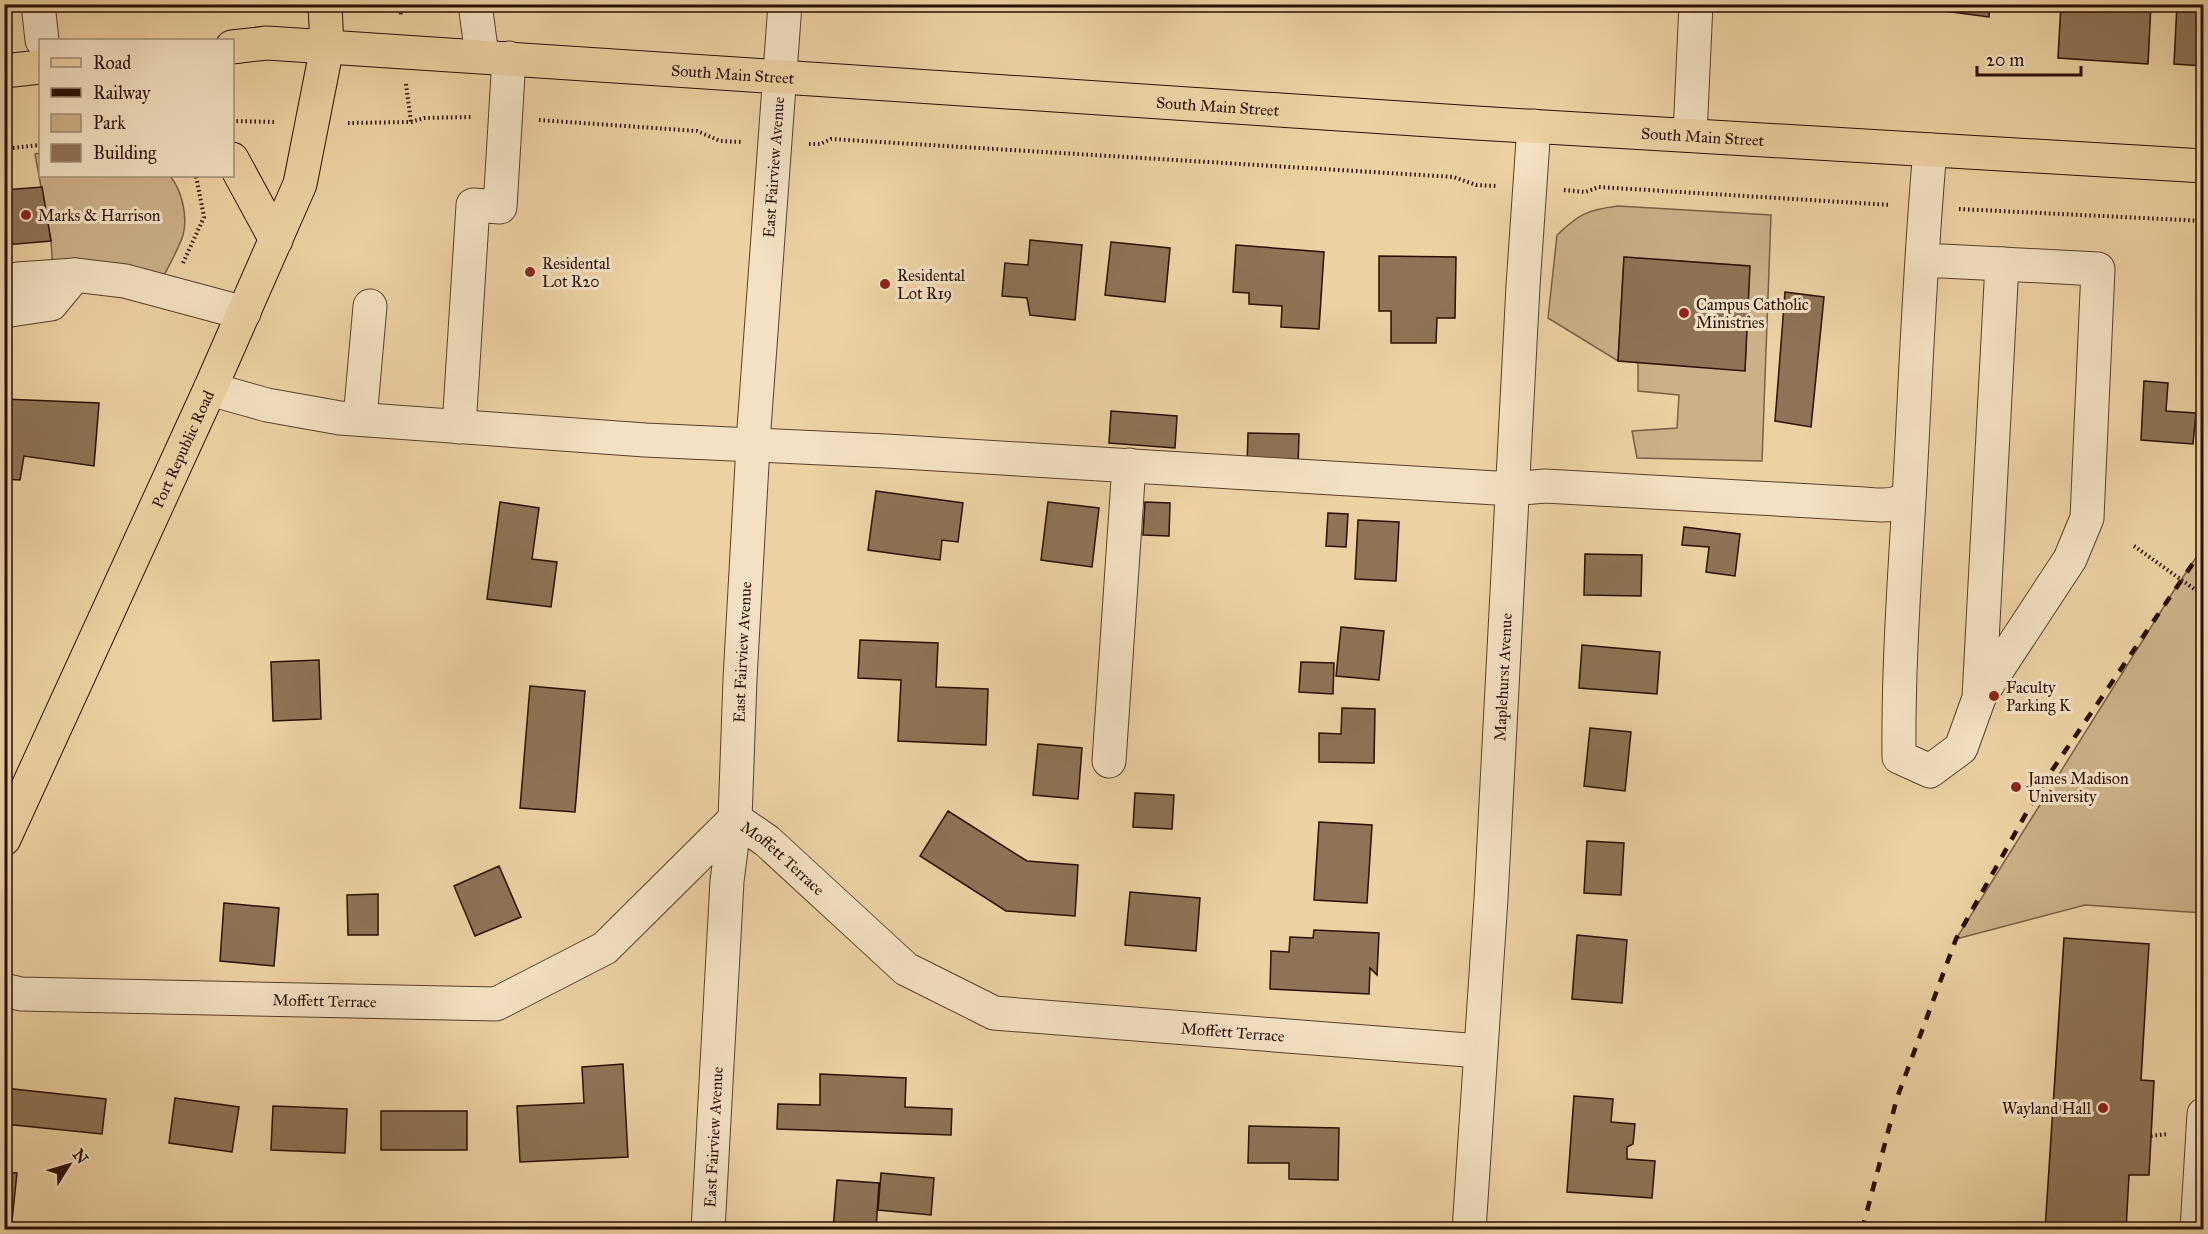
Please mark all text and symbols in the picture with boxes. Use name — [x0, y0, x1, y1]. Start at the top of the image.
legend — [39, 39, 234, 177]
scale bar — [1977, 39, 2080, 77]
text: 20 m — [1986, 49, 2024, 71]
text: Road — [93, 52, 131, 74]
street label: South Main Street — [670, 61, 795, 88]
text: Railway — [93, 82, 151, 104]
street label: South Main Street — [1155, 93, 1280, 120]
street label: East Fairview Avenue — [759, 96, 788, 238]
text: Park — [93, 112, 126, 134]
street label: South Main Street — [1641, 124, 1765, 150]
text: Building — [93, 142, 157, 165]
place label: Marks & Harrison — [38, 206, 161, 225]
marker: Marks & Harrison — [19, 208, 33, 222]
place label: Residental Lot R20 — [542, 254, 611, 291]
marker: Residental Lot R20 — [523, 265, 537, 279]
place label: Residental Lot R19 — [897, 266, 966, 303]
marker: Residental Lot R19 — [878, 277, 892, 291]
place label: Campus Catholic Ministries — [1696, 295, 1809, 332]
marker: Campus Catholic Ministries — [1677, 306, 1691, 320]
street label: Port Republic Road — [148, 387, 218, 511]
street label: East Fairview Avenue — [729, 581, 755, 723]
street label: Maplehurst Avenue — [1490, 612, 1516, 742]
place label: Faculty Parking K — [2006, 678, 2071, 716]
marker: Faculty Parking K — [1987, 689, 2001, 703]
place label: James Madison University — [2026, 769, 2129, 806]
marker: James Madison University — [2009, 780, 2023, 794]
street label: Moffett Terrace — [737, 817, 828, 899]
street label: Moffett Terrace — [272, 990, 377, 1011]
street label: Moffett Terrace — [1180, 1019, 1286, 1046]
street label: East Fairview Avenue — [700, 1066, 727, 1208]
place label: Wayland Hall — [2002, 1099, 2092, 1118]
marker: Wayland Hall — [2096, 1101, 2110, 1115]
north arrow — [39, 1135, 99, 1195]
text: N — [69, 1145, 93, 1168]

